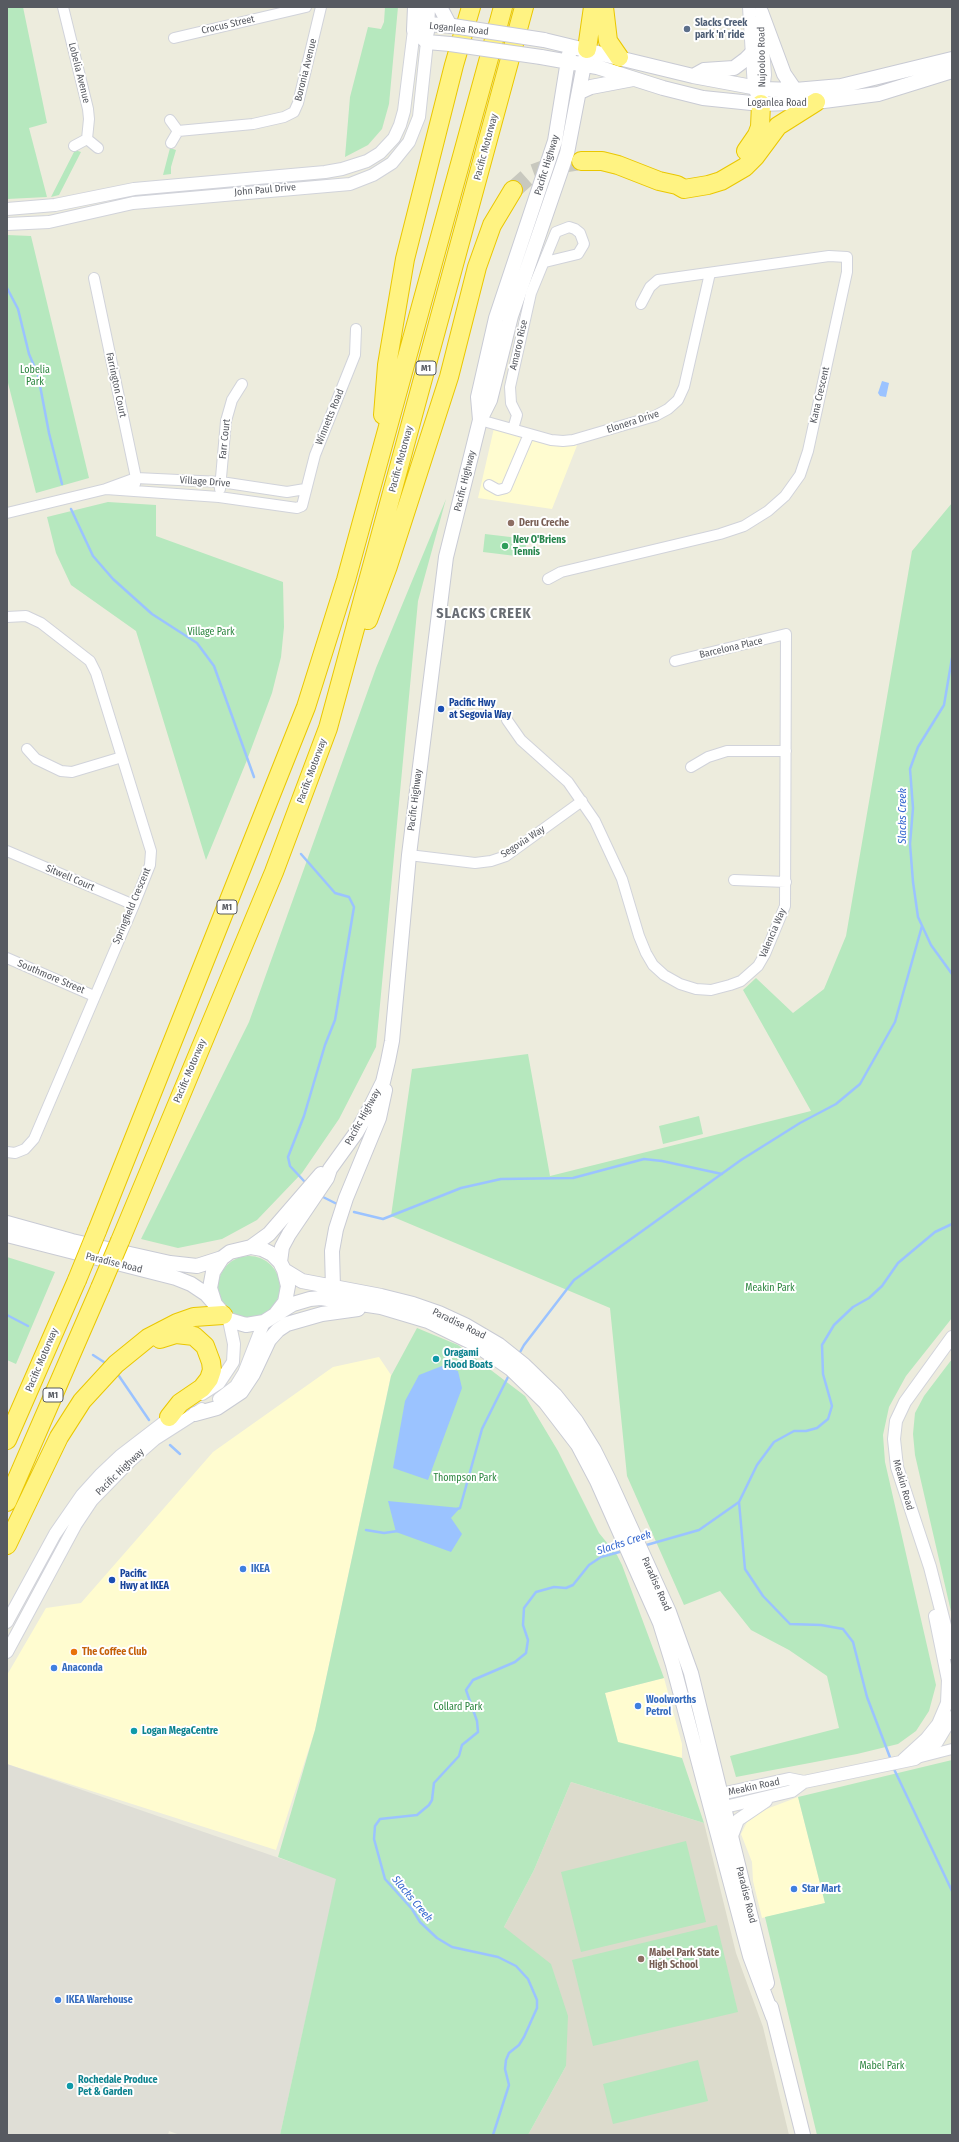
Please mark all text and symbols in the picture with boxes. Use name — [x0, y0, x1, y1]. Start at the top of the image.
street label: Crocus Street — [200, 13, 256, 37]
place label: Slacks Creek park 'n' ride — [695, 17, 747, 40]
street label: Loganlea Road — [429, 20, 489, 38]
marker: Slacks Creek park 'n' ride — [682, 24, 692, 34]
street label: Nujooloo Road — [755, 27, 769, 87]
street label: Boronia Avenue — [292, 37, 320, 103]
street label: Lobelia Avenue — [66, 41, 92, 105]
street label: Loganlea Road — [747, 97, 807, 109]
street label: Pacific Motorway — [471, 113, 501, 181]
street label: Pacific Highway — [532, 133, 562, 197]
street label: John Paul Drive — [234, 181, 296, 199]
street label: Amaroo Rise — [507, 319, 531, 371]
street label: Farrington Court — [103, 351, 129, 419]
road number: M1 — [416, 361, 436, 375]
park label: Lobelia Park — [20, 364, 50, 388]
street label: Kana Crescent — [808, 366, 832, 424]
street label: Winnetts Road — [313, 387, 347, 447]
street label: Elonera Drive — [605, 408, 661, 436]
street label: Farr Court — [217, 418, 233, 460]
street label: Pacific Motorway — [386, 425, 416, 493]
street label: Pacific Highway — [452, 449, 478, 513]
street label: Village Drive — [179, 474, 231, 490]
place label: Deru Creche — [519, 517, 569, 529]
marker: Deru Creche — [506, 518, 516, 528]
place label: Nev O'Briens Tennis — [513, 534, 566, 558]
marker: Nev O'Briens Tennis — [500, 541, 510, 551]
district label: SLACKS CREEK — [436, 606, 532, 622]
park label: Village Park — [187, 626, 235, 638]
street label: Barcelona Place — [698, 635, 764, 661]
place label: Pacific Hwy at Segovia Way — [449, 697, 511, 720]
marker: Pacific Hwy at Segovia Way — [436, 704, 446, 714]
street label: Pacific Motorway — [295, 737, 329, 805]
street label: Pacific Highway — [405, 768, 425, 832]
water label: Slacks Creek — [896, 788, 910, 844]
street label: Segovia Way — [499, 823, 547, 861]
street label: Sitwell Court — [44, 862, 96, 894]
street label: Springfield Crescent — [111, 866, 153, 946]
road number: M1 — [217, 900, 237, 914]
street label: Valencia Way — [757, 906, 789, 960]
street label: Southmore Street — [16, 957, 86, 997]
street label: Pacific Motorway — [171, 1037, 209, 1105]
street label: Pacific Highway — [343, 1087, 383, 1147]
street label: Paradise Road — [84, 1250, 144, 1276]
park label: Meakin Park — [745, 1282, 795, 1294]
street label: Paradise Road — [430, 1306, 488, 1342]
street label: Pacific Motorway — [23, 1326, 61, 1394]
place label: Oragami Flood Boats — [444, 1347, 493, 1370]
marker: Oragami Flood Boats — [431, 1354, 441, 1364]
road number: M1 — [43, 1388, 63, 1402]
street label: Pacific Highway — [93, 1446, 147, 1498]
street label: Meakin Road — [890, 1458, 916, 1512]
park label: Thompson Park — [433, 1472, 497, 1484]
water label: Slacks Creek — [595, 1528, 653, 1558]
street label: Paradise Road — [639, 1555, 673, 1613]
place label: IKEA — [251, 1563, 270, 1575]
marker: IKEA — [238, 1564, 248, 1574]
place label: Pacific Hwy at IKEA — [120, 1568, 169, 1592]
marker: Pacific Hwy at IKEA — [107, 1575, 117, 1585]
place label: The Coffee Club — [82, 1646, 147, 1658]
marker: The Coffee Club — [69, 1647, 79, 1657]
place label: Anaconda — [62, 1662, 103, 1674]
marker: Anaconda — [49, 1663, 59, 1673]
place label: Woolworths Petrol — [646, 1694, 696, 1718]
park label: Collard Park — [434, 1701, 482, 1713]
marker: Woolworths Petrol — [633, 1701, 643, 1711]
place label: Logan MegaCentre — [142, 1725, 218, 1737]
marker: Logan MegaCentre — [129, 1726, 139, 1736]
street label: Meakin Road — [727, 1776, 781, 1798]
street label: Paradise Road — [733, 1865, 759, 1925]
water label: Slacks Creek — [389, 1873, 435, 1925]
place label: Star Mart — [802, 1883, 841, 1895]
marker: Star Mart — [789, 1884, 799, 1894]
place label: Mabel Park State High School — [649, 1947, 719, 1970]
marker: Mabel Park State High School — [636, 1954, 646, 1964]
place label: IKEA Warehouse — [66, 1994, 133, 2006]
marker: IKEA Warehouse — [53, 1995, 63, 2005]
park label: Mabel Park — [859, 2060, 905, 2072]
place label: Rochedale Produce Pet & Garden — [78, 2074, 157, 2098]
marker: Rochedale Produce Pet & Garden — [65, 2081, 75, 2091]

